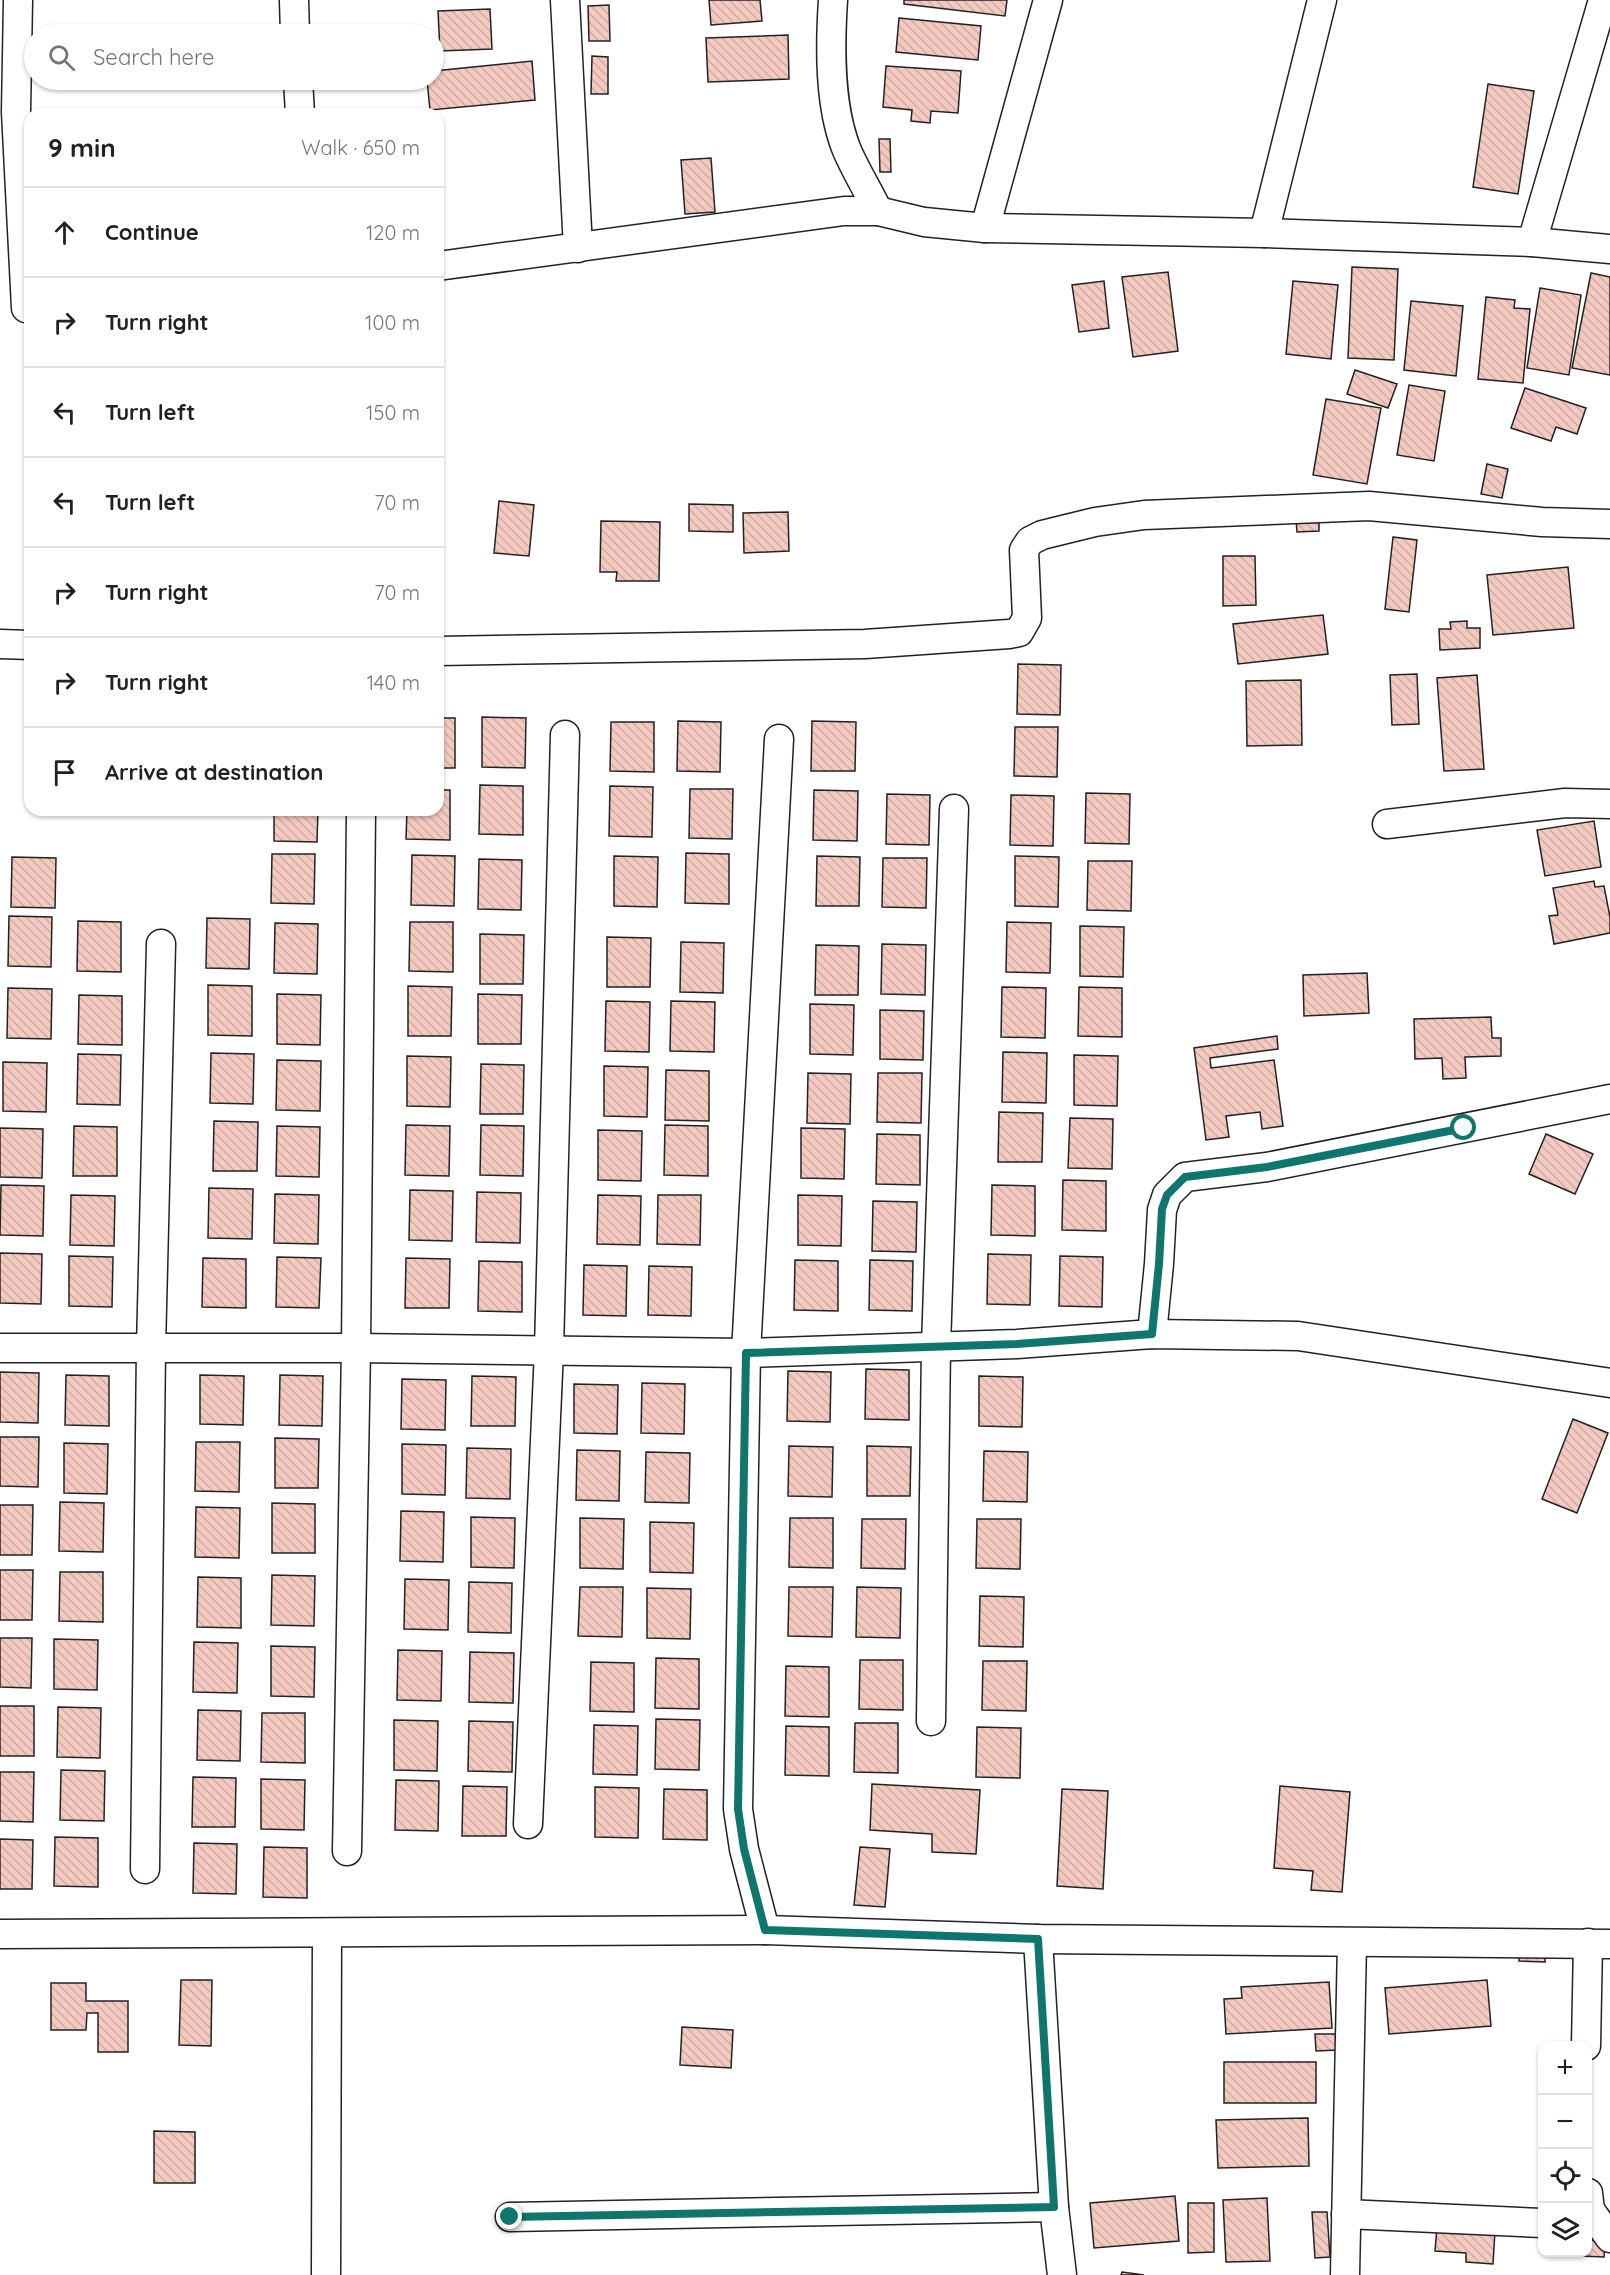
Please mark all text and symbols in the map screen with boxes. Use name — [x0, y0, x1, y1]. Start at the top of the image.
search box — [24, 24, 444, 90]
icon: search — [45, 41, 78, 74]
text: Search here — [93, 43, 214, 71]
text: 9 min — [48, 131, 116, 164]
text: Walk · 650 m — [301, 135, 420, 160]
icon: ahead — [48, 216, 81, 249]
text: Continue — [105, 218, 199, 246]
text: 120 m — [366, 220, 420, 245]
icon: right — [48, 306, 81, 339]
text: Turn right — [105, 308, 209, 336]
text: 100 m — [365, 310, 420, 335]
icon: left — [48, 396, 81, 429]
text: Turn left — [105, 398, 195, 426]
text: 150 m — [366, 400, 420, 425]
icon: left — [48, 486, 81, 519]
text: Turn left — [105, 488, 195, 516]
text: 70 m — [374, 490, 420, 515]
icon: right — [48, 576, 81, 609]
text: Turn right — [105, 578, 209, 606]
text: 70 m — [374, 580, 420, 605]
icon: right — [48, 666, 81, 699]
text: Turn right — [105, 668, 209, 696]
text: 140 m — [367, 670, 420, 695]
icon: arrive — [48, 756, 81, 789]
text: Arrive at destination — [105, 758, 323, 786]
route start — [1450, 1114, 1476, 1140]
map controls — [1538, 2041, 1592, 2257]
button: + — [1538, 2041, 1592, 2095]
button: − — [1538, 2095, 1592, 2149]
button: locate — [1538, 2149, 1592, 2203]
route end — [496, 2203, 522, 2229]
button: layers — [1538, 2203, 1592, 2257]

